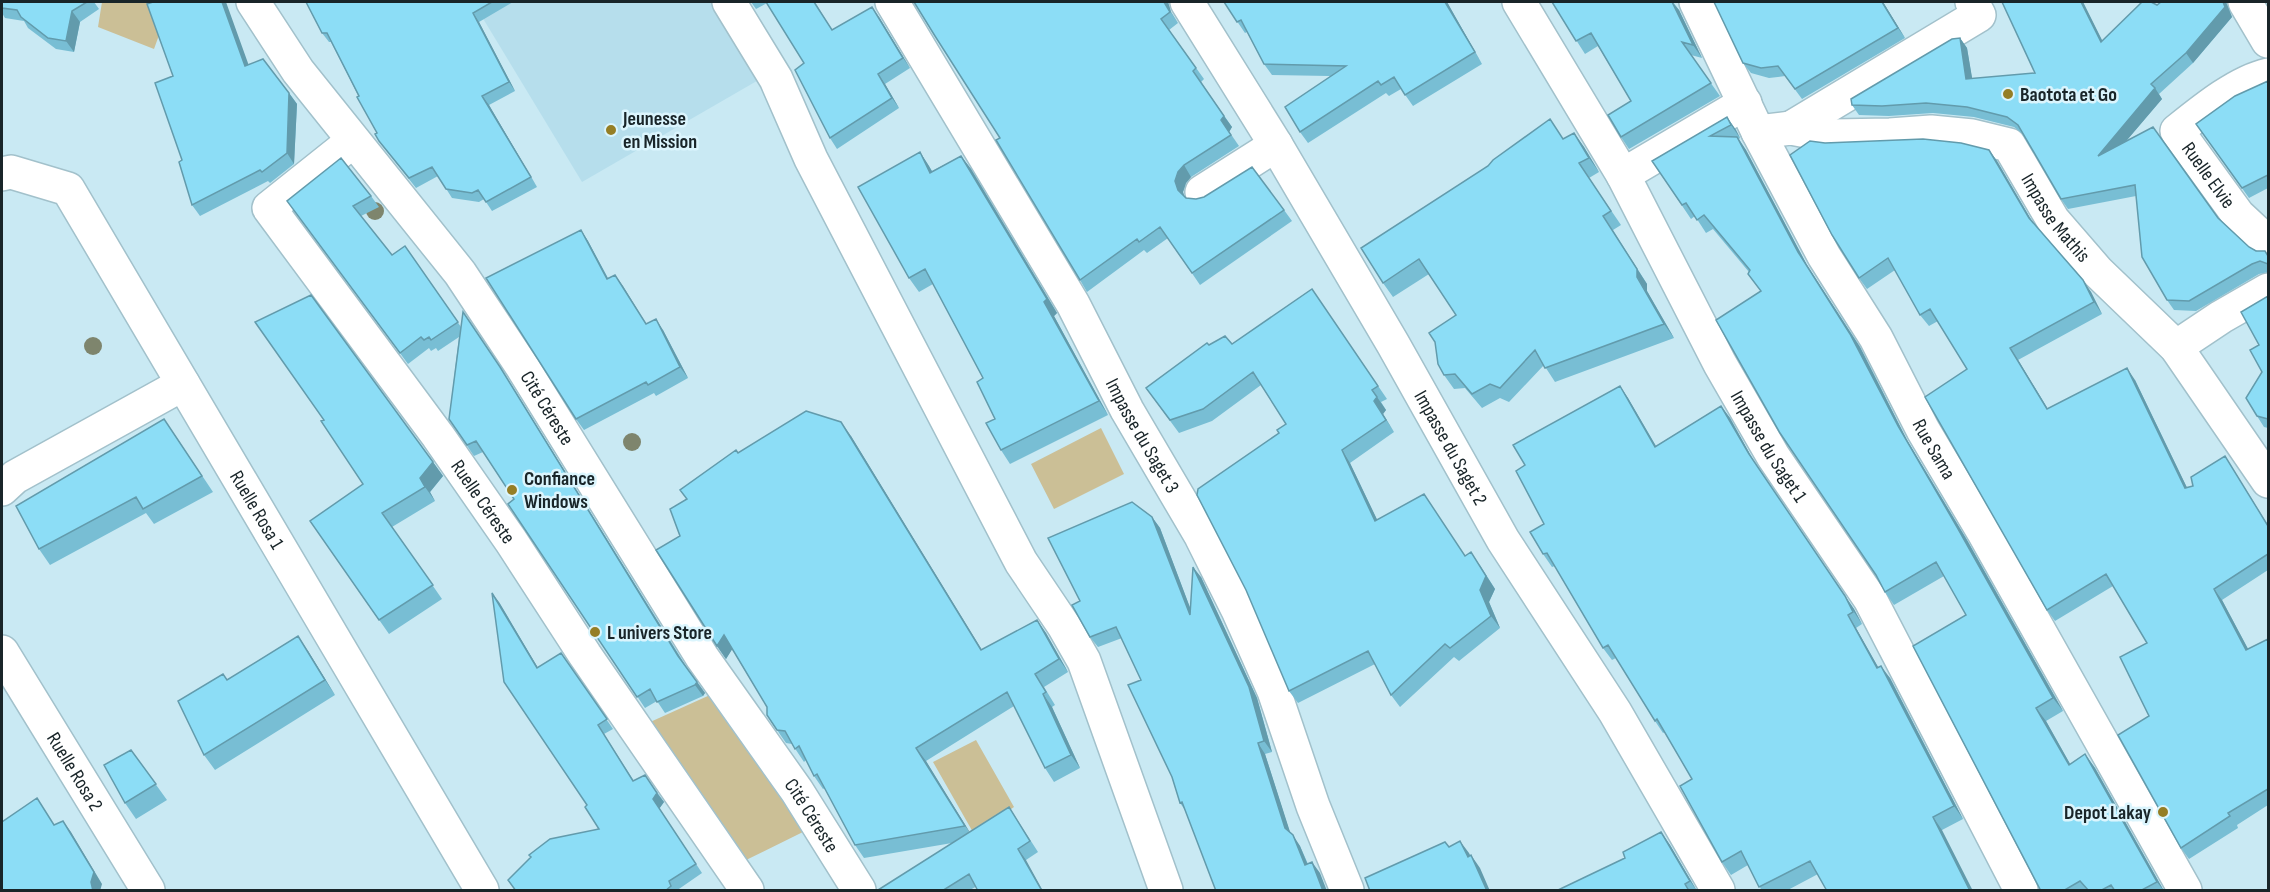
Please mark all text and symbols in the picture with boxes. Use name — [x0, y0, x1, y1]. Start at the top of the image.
place label: Baotota et Go — [2020, 83, 2117, 107]
marker: Baotota et Go — [2001, 87, 2015, 101]
place label: Jeunesse en Mission — [622, 107, 697, 154]
marker: Jeunesse en Mission — [604, 123, 618, 137]
street label: Ruelle Elvie — [2176, 138, 2240, 213]
street label: Impasse Mathis — [2015, 170, 2095, 267]
street label: Cité Céreste — [515, 367, 579, 450]
street label: Impasse du Saget 3 — [1100, 375, 1184, 498]
street label: Impasse du Saget 2 — [1408, 386, 1492, 510]
street label: Impasse du Saget 1 — [1725, 387, 1812, 507]
street label: Rue Sama — [1907, 415, 1961, 484]
street label: Ruelle Céreste — [445, 456, 520, 549]
street label: Ruelle Rosa 1 — [224, 467, 289, 553]
place label: Confiance Windows — [524, 467, 595, 514]
marker: Confiance Windows — [505, 483, 519, 497]
place label: L univers Store — [607, 621, 712, 645]
marker: L univers Store — [588, 625, 602, 639]
street label: Ruelle Rosa 2 — [41, 728, 108, 816]
street label: Cité Céreste — [779, 774, 843, 857]
place label: Depot Lakay — [2064, 801, 2152, 825]
marker: Depot Lakay — [2156, 805, 2170, 819]

